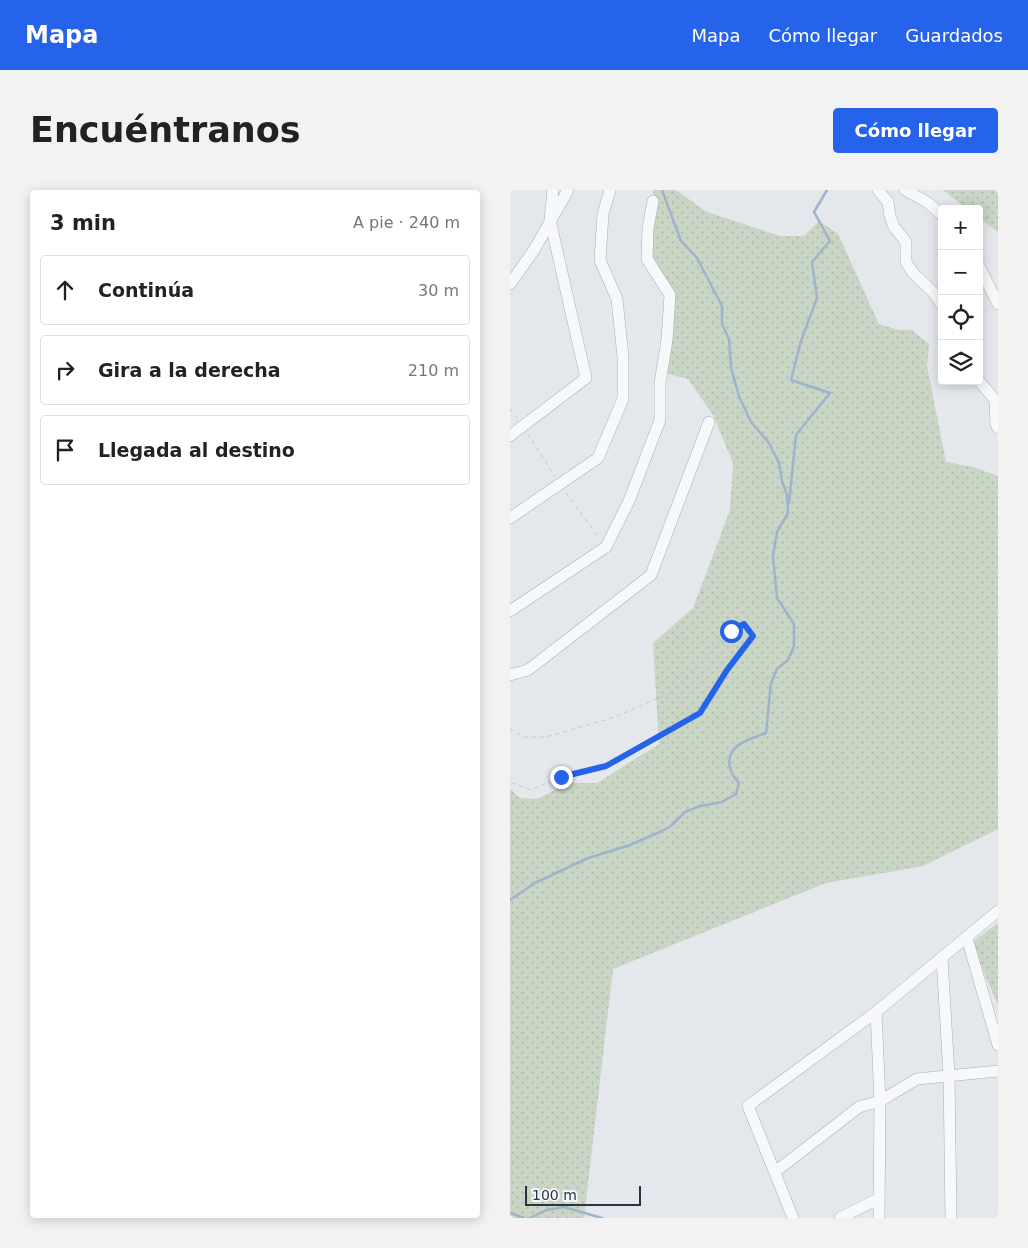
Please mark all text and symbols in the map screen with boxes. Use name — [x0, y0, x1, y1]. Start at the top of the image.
text: Mapa — [25, 21, 98, 49]
text: Mapa — [691, 25, 740, 46]
text: Cómo llegar — [768, 25, 877, 46]
text: Guardados — [905, 25, 1003, 46]
button: Cómo llegar — [833, 108, 998, 153]
text: Encuéntranos — [30, 110, 301, 150]
map controls — [938, 205, 983, 385]
button: + — [938, 205, 983, 250]
text: 3 min — [50, 211, 116, 235]
text: A pie · 240 m — [353, 213, 460, 232]
button: − — [938, 250, 983, 295]
icon: ahead — [51, 276, 79, 304]
text: Continúa — [98, 279, 194, 301]
text: 30 m — [418, 281, 459, 300]
button: locate — [938, 295, 983, 340]
button: layers — [938, 340, 983, 385]
icon: right — [51, 356, 79, 384]
text: Gira a la derecha — [98, 359, 281, 381]
text: 210 m — [408, 361, 459, 380]
icon: arrive — [51, 436, 79, 464]
text: Llegada al destino — [98, 439, 295, 461]
route start — [720, 620, 743, 643]
route end — [550, 766, 573, 789]
scale bar — [525, 1183, 641, 1206]
text: 100 m — [532, 1187, 577, 1203]

